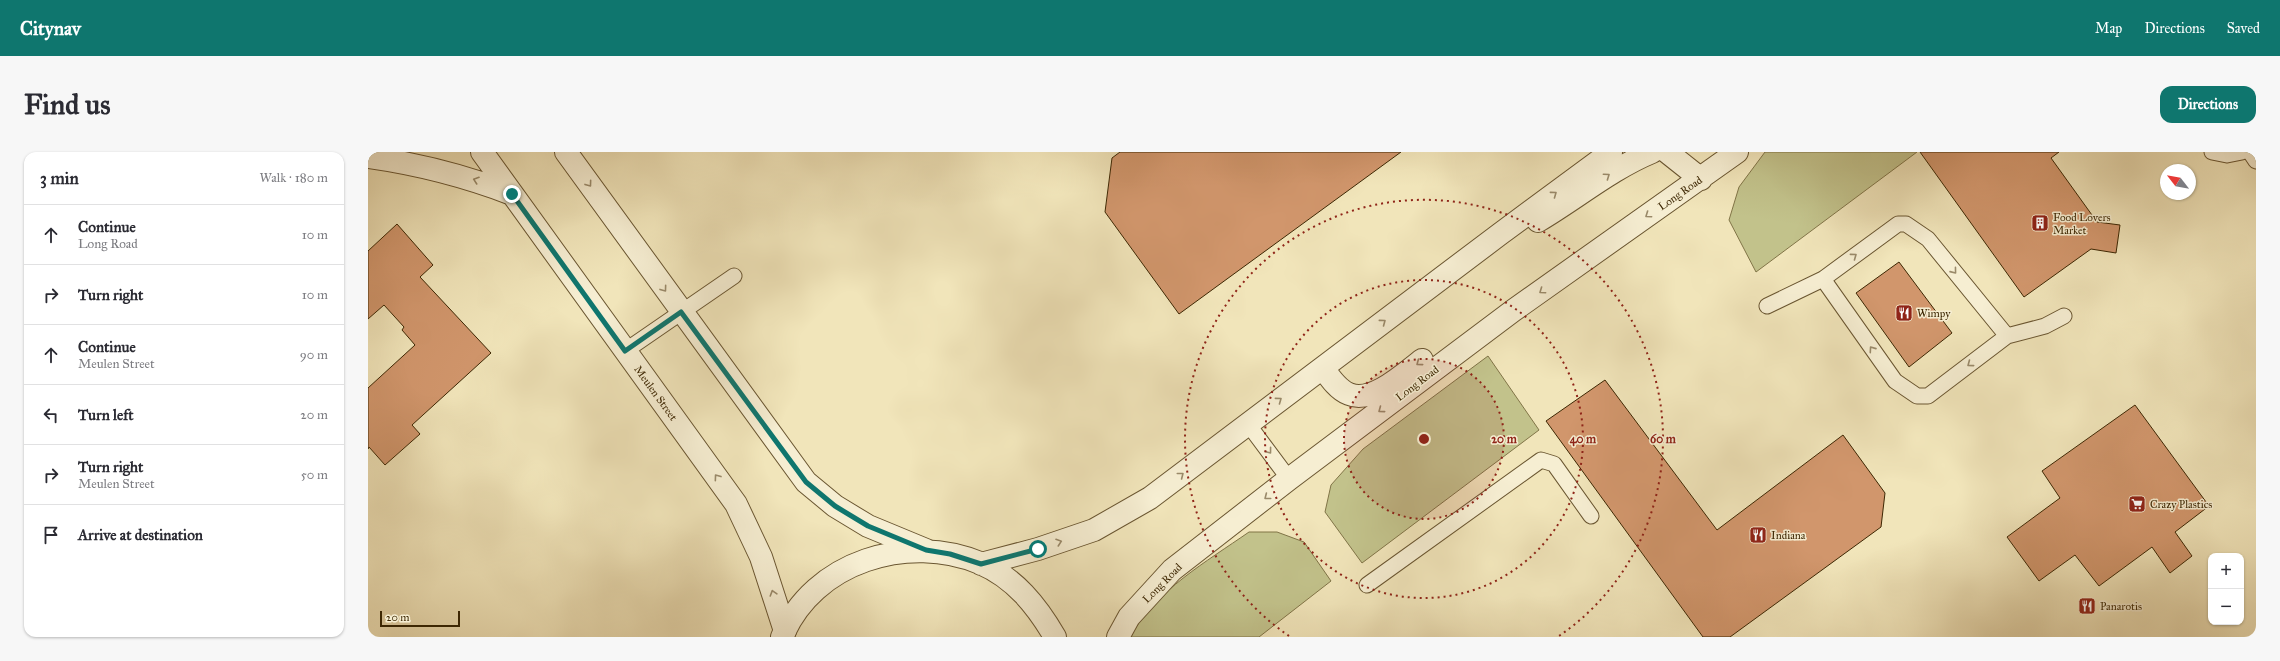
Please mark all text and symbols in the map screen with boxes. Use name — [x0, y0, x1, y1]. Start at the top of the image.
text: Citynav — [20, 17, 81, 40]
text: Map — [2095, 20, 2122, 37]
text: Directions — [2144, 20, 2205, 37]
text: Saved — [2227, 20, 2260, 37]
button: Directions — [2160, 86, 2256, 123]
text: Find us — [24, 87, 110, 122]
north arrow — [2160, 164, 2196, 200]
text: 3 min — [40, 168, 79, 189]
text: Walk · 180 m — [259, 170, 328, 186]
one-way arrow — [1603, 173, 1610, 181]
street label: Long Road — [1656, 173, 1705, 213]
one-way arrow — [472, 177, 479, 185]
one-way arrow — [584, 179, 591, 186]
route end — [503, 185, 521, 203]
one-way arrow — [1550, 192, 1557, 199]
one-way arrow — [1645, 210, 1652, 218]
place label: Food Lovers Market — [2053, 211, 2111, 237]
building icon: Food Lovers Market — [2030, 213, 2050, 233]
text: Continue — [78, 218, 136, 236]
icon: ahead — [40, 224, 62, 246]
text: 10 m — [302, 227, 328, 243]
text: Long Road — [78, 236, 138, 252]
one-way arrow — [1850, 254, 1857, 261]
one-way arrow — [1950, 267, 1957, 274]
icon: right — [40, 284, 62, 306]
one-way arrow — [660, 285, 667, 292]
text: Turn right — [78, 286, 143, 304]
one-way arrow — [1539, 286, 1546, 294]
text: 10 m — [302, 287, 328, 303]
restaurant icon: Wimpy — [1894, 303, 1914, 323]
place label: Wimpy — [1917, 307, 1951, 320]
one-way arrow — [1379, 320, 1386, 327]
text: Continue — [78, 338, 136, 356]
icon: ahead — [40, 344, 62, 366]
one-way arrow — [1869, 346, 1877, 353]
text: 90 m — [300, 347, 328, 363]
text: Meulen Street — [78, 356, 155, 372]
one-way arrow — [1417, 358, 1424, 365]
one-way arrow — [1968, 359, 1975, 366]
street label: Meulen Street — [631, 363, 680, 423]
street label: Long Road — [1393, 363, 1442, 404]
one-way arrow — [1275, 398, 1282, 405]
icon: left — [40, 404, 62, 426]
one-way arrow — [1379, 405, 1386, 412]
text: Turn left — [78, 406, 134, 424]
text: 20 m — [300, 407, 328, 423]
centre of rings — [1417, 432, 1431, 446]
text: 20 m — [1491, 432, 1518, 446]
text: 40 m — [1570, 432, 1597, 447]
text: 60 m — [1650, 432, 1677, 446]
one-way arrow — [1264, 447, 1271, 454]
text: Turn right — [78, 458, 143, 476]
icon: right — [40, 464, 62, 486]
text: 50 m — [301, 467, 328, 483]
one-way arrow — [1177, 472, 1184, 479]
one-way arrow — [714, 474, 722, 481]
text: Meulen Street — [78, 476, 155, 492]
one-way arrow — [1264, 492, 1271, 499]
supermarket icon: Crazy Plastics — [2127, 494, 2147, 514]
place label: Crazy Plastics — [2150, 498, 2212, 511]
icon: arrive — [40, 524, 62, 546]
restaurant icon: Indiana — [1748, 525, 1768, 545]
text: Arrive at destination — [78, 526, 203, 544]
place label: Indiana — [1771, 529, 1806, 542]
one-way arrow — [1055, 538, 1062, 547]
route start — [1029, 540, 1047, 558]
map controls — [2208, 553, 2244, 625]
button: + — [2208, 553, 2244, 589]
street label: Long Road — [1140, 561, 1185, 606]
button: − — [2208, 589, 2244, 625]
one-way arrow — [769, 590, 778, 597]
restaurant icon: Panarotis — [2077, 596, 2097, 616]
place label: Panarotis — [2100, 600, 2142, 613]
scale bar — [380, 609, 460, 628]
text: 20 m — [386, 611, 409, 624]

